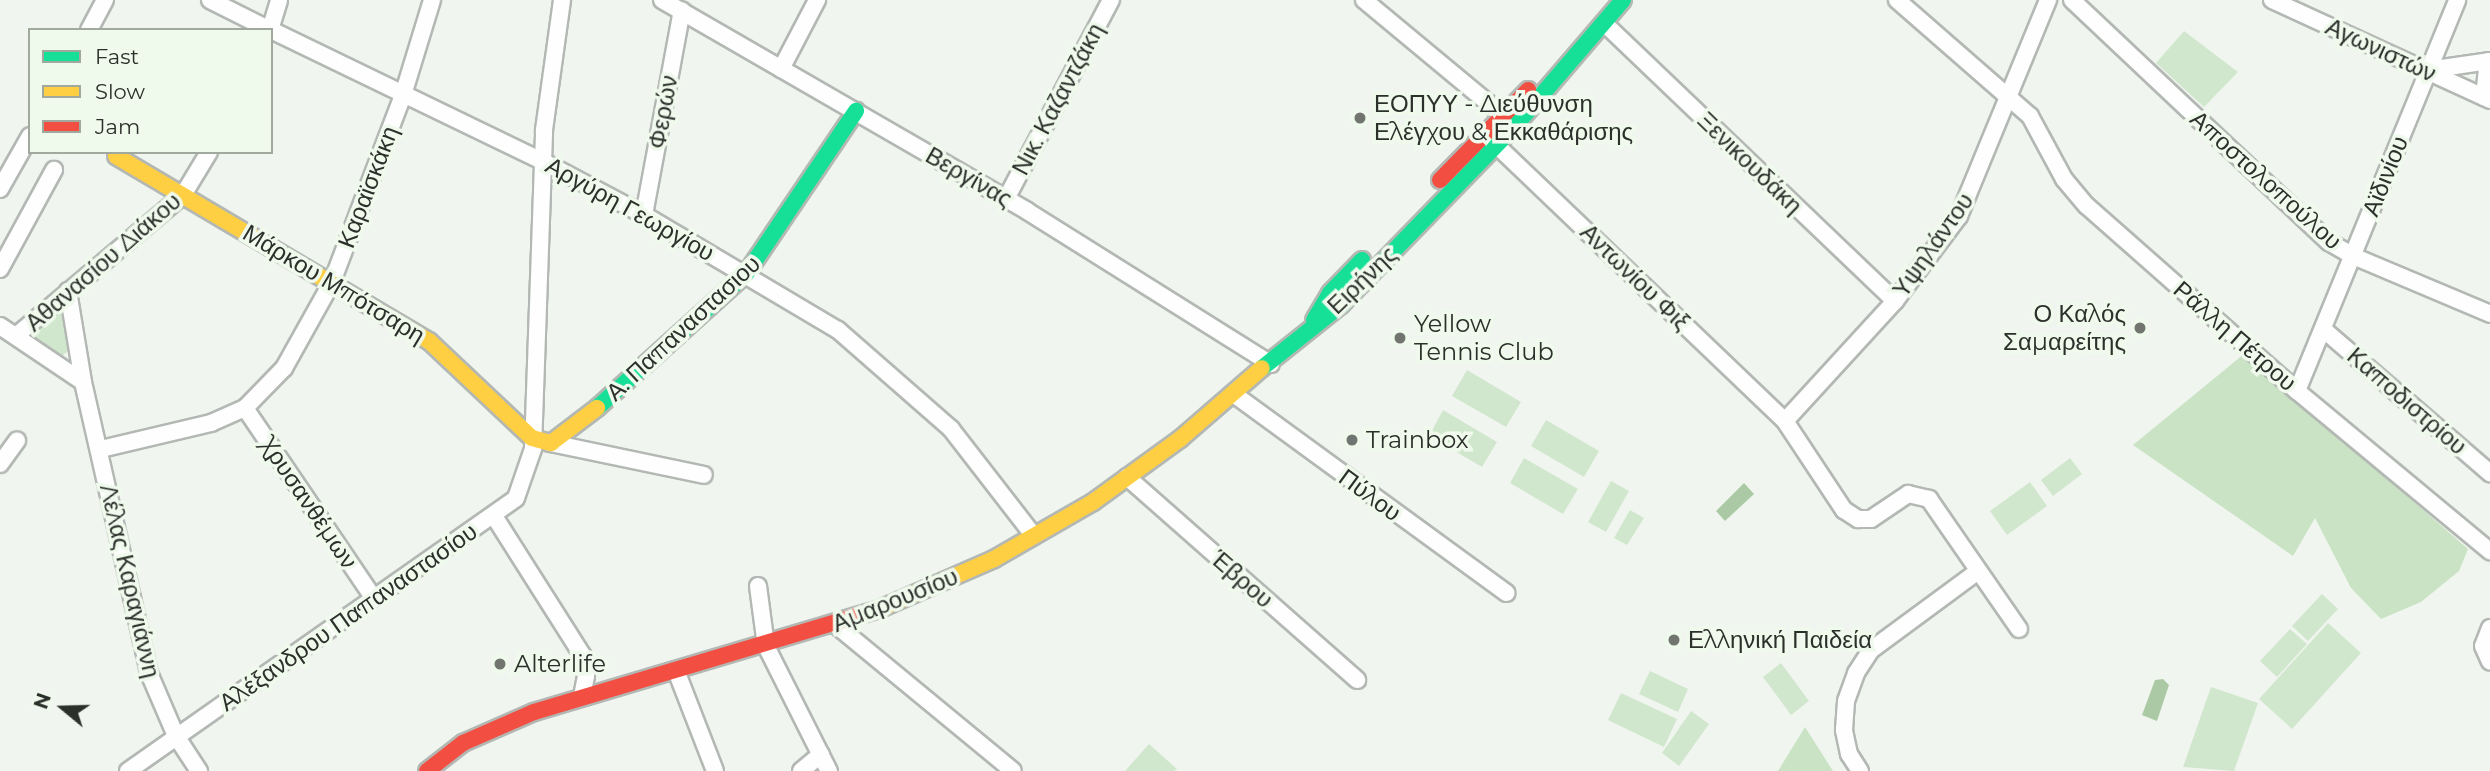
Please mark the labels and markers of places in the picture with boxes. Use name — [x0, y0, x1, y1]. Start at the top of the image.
place label: ΕΟΠΥΥ - Διεύθυνση Ελέγχου & Εκκαθάρισης — [1374, 90, 1633, 146]
marker: ΕΟΠΥΥ - Διεύθυνση Ελέγχου & Εκκαθάρισης — [1352, 110, 1368, 126]
place label: Ο Καλός Σαμαρείτης — [2003, 300, 2126, 356]
place label: Yellow Tennis Club — [1414, 310, 1554, 366]
marker: Ο Καλός Σαμαρείτης — [2132, 320, 2148, 336]
marker: Yellow Tennis Club — [1392, 330, 1408, 346]
place label: Trainbox — [1366, 426, 1469, 454]
marker: Trainbox — [1344, 432, 1360, 448]
place label: Ελληνική Παιδεία — [1688, 626, 1872, 654]
marker: Ελληνική Παιδεία — [1666, 632, 1682, 648]
place label: Alterlife — [514, 650, 606, 678]
marker: Alterlife — [492, 656, 508, 672]

